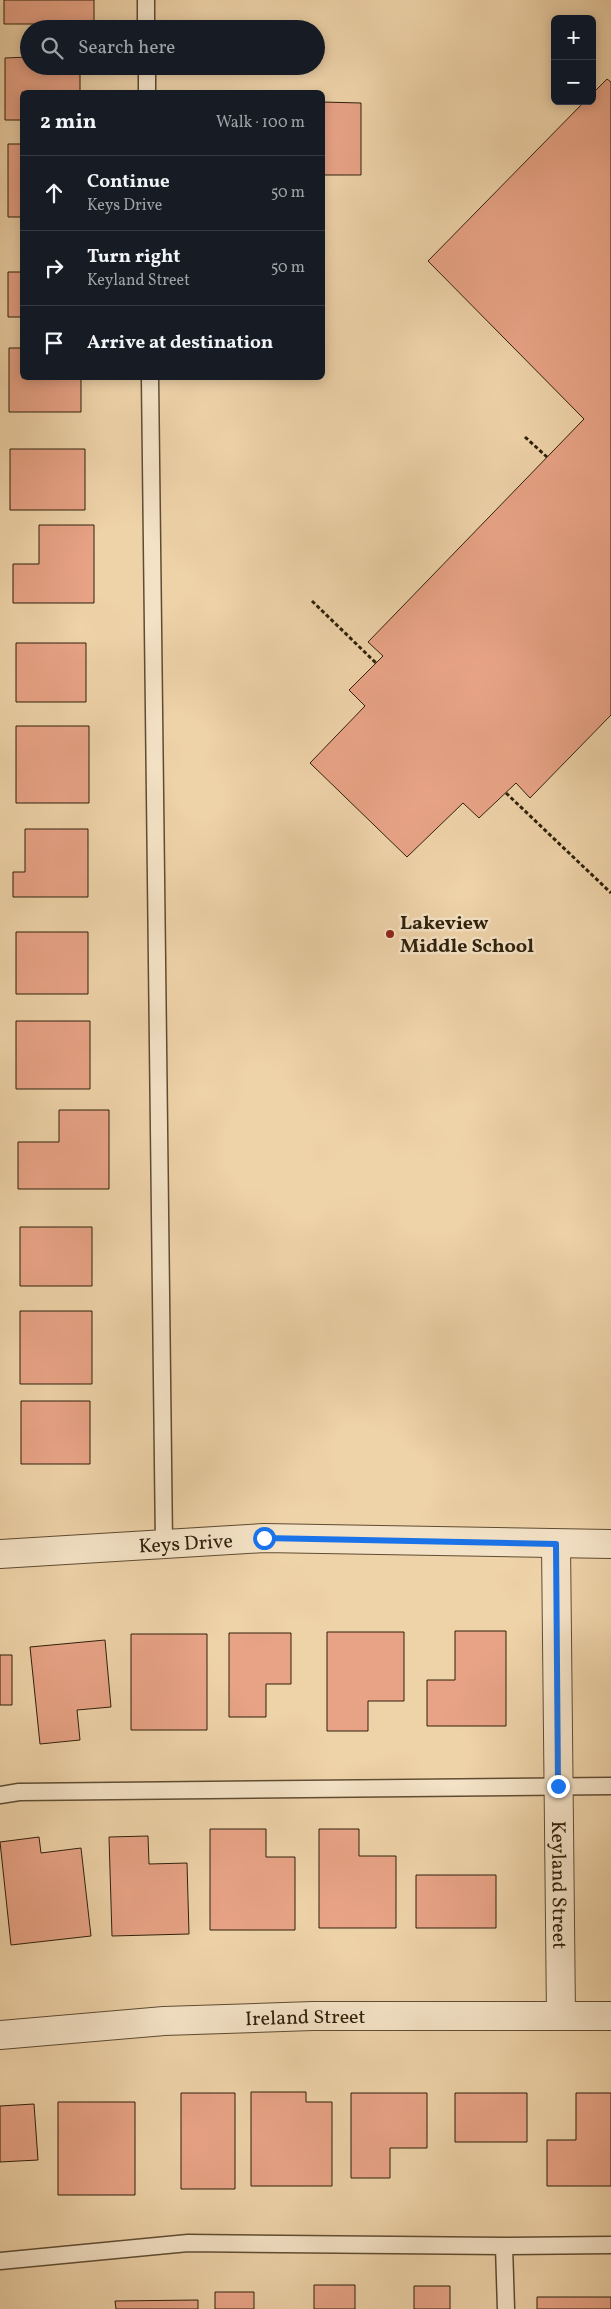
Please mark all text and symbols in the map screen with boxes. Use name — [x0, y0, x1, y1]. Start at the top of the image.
map controls — [551, 15, 596, 105]
button: + — [551, 15, 596, 60]
search box — [20, 20, 325, 75]
icon: search — [38, 34, 66, 62]
text: Search here — [78, 35, 175, 61]
button: − — [551, 60, 596, 105]
text: 2 min — [40, 108, 97, 137]
text: Walk · 100 m — [216, 112, 305, 134]
text: Continue — [87, 169, 170, 195]
icon: ahead — [40, 179, 68, 207]
text: 50 m — [271, 182, 305, 204]
text: Keys Drive — [87, 195, 162, 217]
text: Turn right — [87, 244, 180, 270]
icon: right — [40, 254, 68, 282]
text: 50 m — [271, 257, 305, 279]
text: Keyland Street — [87, 270, 190, 292]
icon: arrive — [40, 329, 68, 357]
text: Arrive at destination — [87, 330, 273, 356]
place label: Lakeview Middle School — [400, 910, 534, 961]
marker: Lakeview Middle School — [384, 928, 396, 940]
route start — [253, 1527, 276, 1550]
street label: Keys Drive — [138, 1528, 234, 1562]
route end — [547, 1775, 570, 1798]
street label: Keyland Street — [543, 1821, 572, 1949]
street label: Ireland Street — [245, 2004, 366, 2034]

